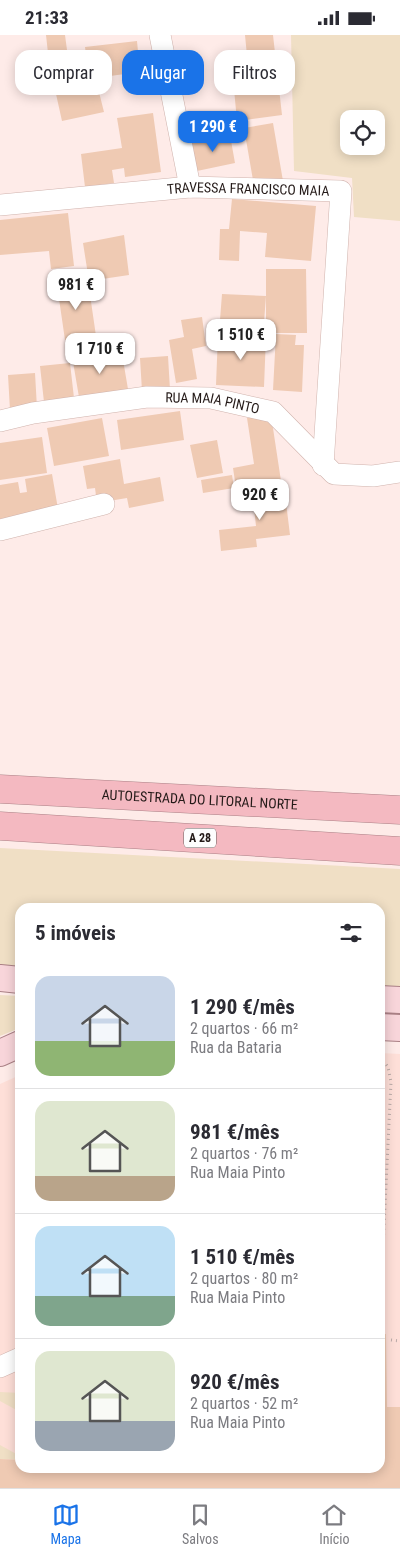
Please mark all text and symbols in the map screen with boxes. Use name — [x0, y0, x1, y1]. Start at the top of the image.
text: 21:33 — [25, 6, 69, 29]
chip: Comprar — [15, 50, 112, 95]
chip: Alugar — [122, 50, 204, 95]
chip: Filtros — [214, 50, 295, 95]
map controls — [340, 110, 385, 155]
button: locate — [340, 110, 385, 155]
pin: 1 290 € — [167, 111, 259, 153]
text: 1 290 € — [189, 117, 237, 136]
street label: TRAVESSA FRANCISCO MAIA — [166, 179, 330, 199]
pin: 981 € — [41, 269, 111, 311]
text: 981 € — [58, 275, 94, 294]
pin: 1 510 € — [195, 319, 287, 361]
text: 1 510 € — [217, 325, 265, 344]
pin: 1 710 € — [54, 333, 146, 375]
text: 1 710 € — [76, 339, 124, 358]
street label: RUA MAIA PINTO — [165, 389, 261, 417]
pin: 920 € — [225, 479, 295, 521]
text: 920 € — [242, 485, 278, 504]
street label: AUTOESTRADA DO LITORAL NORTE — [101, 786, 298, 813]
road number: A 28 — [184, 829, 216, 847]
icon: filters — [337, 919, 365, 947]
text: 5 imóveis — [35, 921, 116, 945]
text: 1 290 €/mês — [190, 995, 295, 1019]
icon: home — [75, 996, 135, 1056]
text: 2 quartos · 66 m² — [190, 1019, 298, 1038]
text: Rua da Bataria — [190, 1038, 282, 1057]
text: 981 €/mês — [190, 1120, 279, 1144]
icon: home — [75, 1121, 135, 1181]
text: 2 quartos · 76 m² — [190, 1144, 298, 1163]
text: Rua Maia Pinto — [190, 1163, 285, 1182]
text: 1 510 €/mês — [190, 1245, 295, 1269]
icon: home — [75, 1246, 135, 1306]
text: 2 quartos · 80 m² — [190, 1269, 298, 1288]
text: Rua Maia Pinto — [190, 1288, 285, 1307]
text: 920 €/mês — [190, 1370, 279, 1394]
icon: home — [75, 1371, 135, 1431]
text: 2 quartos · 52 m² — [190, 1394, 298, 1413]
text: Rua Maia Pinto — [190, 1413, 285, 1432]
tab: Mapa — [50, 1501, 81, 1547]
tab: Salvos — [182, 1501, 219, 1547]
tab: Início — [319, 1501, 350, 1547]

